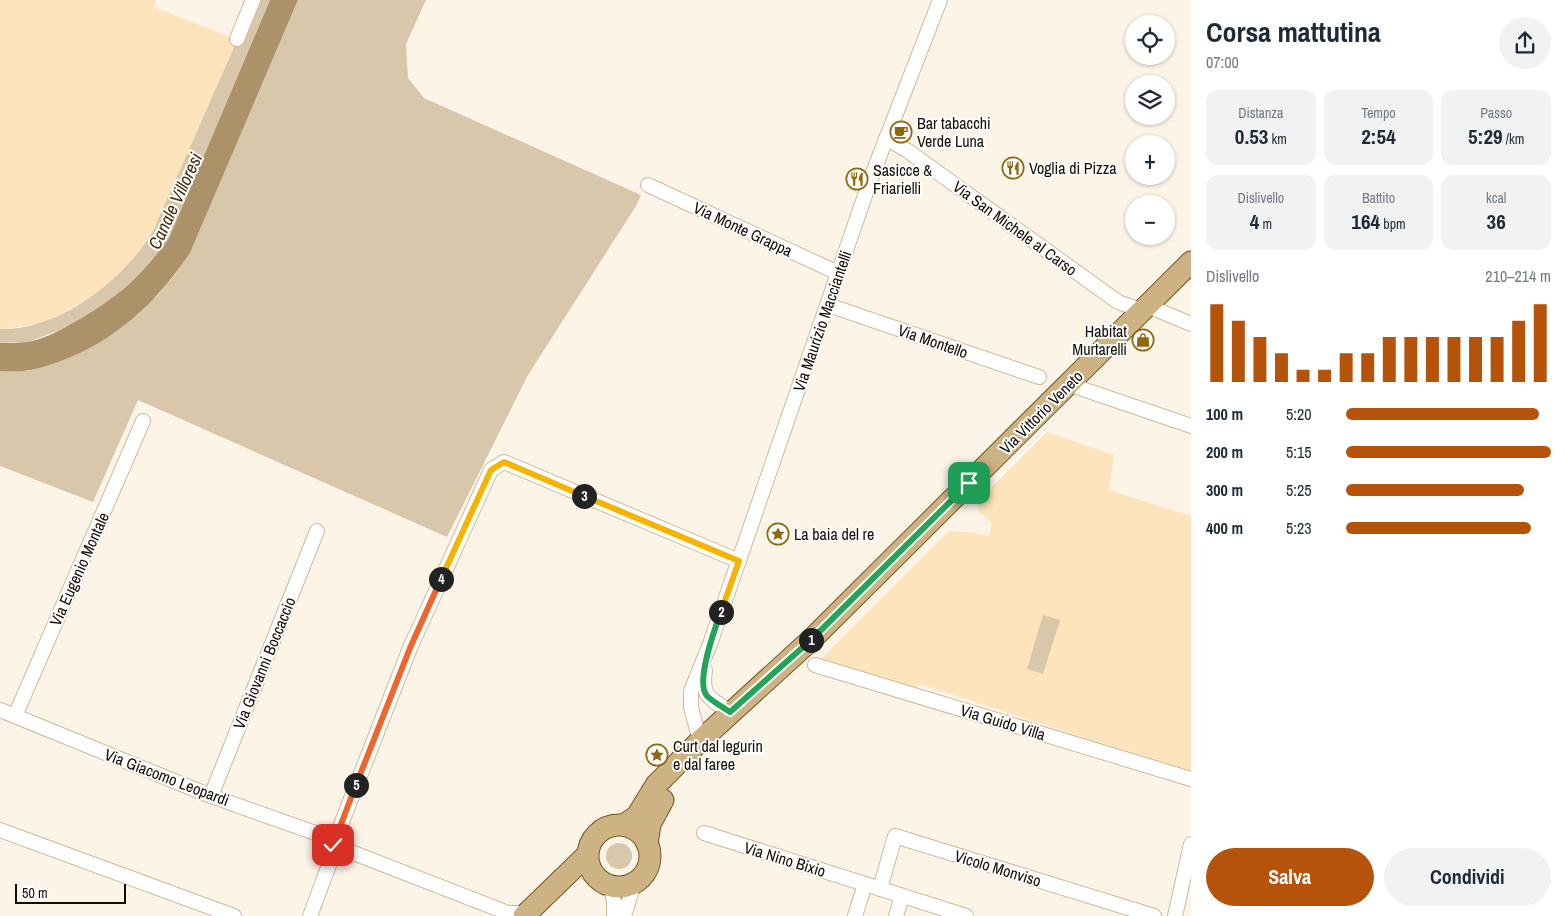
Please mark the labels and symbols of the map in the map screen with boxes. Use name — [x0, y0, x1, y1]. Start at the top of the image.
place label: Bar tabacchi Verde Luna — [917, 112, 991, 152]
cafe icon: Bar tabacchi Verde Luna — [889, 120, 913, 144]
water label: Canale Villoresi — [142, 149, 208, 253]
restaurant icon: Voglia di Pizza — [1001, 156, 1025, 180]
place label: Voglia di Pizza — [1029, 157, 1117, 179]
place label: Sasicce & Friarielli — [873, 159, 932, 199]
restaurant icon: Sasicce & Friarielli — [845, 167, 869, 191]
street label: Via San Michele al Carso — [948, 175, 1082, 281]
street label: Via Monte Grappa — [690, 196, 797, 262]
street label: Via Maurizio Macciantelli — [788, 248, 856, 394]
street label: Via Montello — [895, 319, 971, 363]
place label: Habitat Murtarelli — [1072, 320, 1127, 360]
shop icon: Habitat Murtarelli — [1131, 328, 1155, 352]
street label: Via Vittorio Veneto — [994, 365, 1088, 459]
pin — [948, 462, 990, 504]
pin: 3 — [572, 484, 596, 508]
street label: Via Eugenio Montale — [44, 509, 114, 629]
place icon: La baia del re — [766, 522, 790, 546]
place label: La baia del re — [794, 523, 874, 545]
pin: 4 — [428, 566, 454, 592]
street label: Via Giovanni Boccaccio — [227, 594, 301, 732]
pin: 2 — [708, 600, 734, 624]
pin: 1 — [798, 628, 824, 652]
street label: Via Guido Villa — [958, 699, 1049, 746]
place label: Curt dal legurin e dal faree — [673, 735, 763, 775]
street label: Via Giacomo Leopardi — [102, 743, 232, 811]
place icon: Curt dal legurin e dal faree — [645, 743, 669, 767]
pin: 5 — [344, 772, 368, 798]
pin — [312, 824, 354, 866]
street label: Via Nino Bixio — [741, 836, 829, 882]
street label: Vicolo Monviso — [952, 844, 1044, 892]
scale bar — [15, 881, 126, 904]

